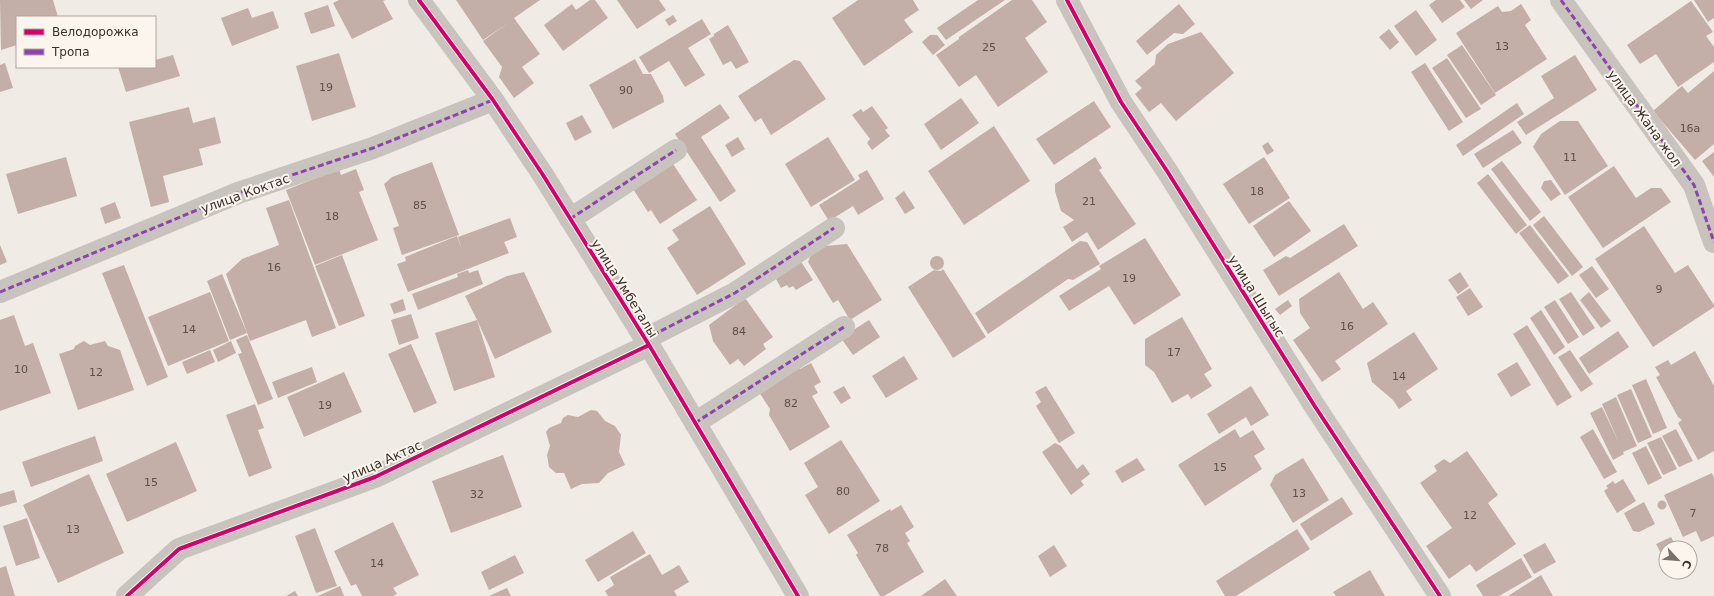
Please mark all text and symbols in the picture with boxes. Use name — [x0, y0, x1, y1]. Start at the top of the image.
legend — [16, 16, 156, 68]
text: Велодорожка — [52, 25, 139, 39]
house number: 13 — [1495, 40, 1509, 53]
house number: 25 — [982, 41, 996, 54]
text: Тропа — [51, 45, 90, 59]
street label: улица Жана жол — [1604, 67, 1685, 170]
house number: 19 — [319, 81, 333, 94]
house number: 90 — [619, 84, 633, 97]
house number: 16а — [1680, 122, 1700, 135]
house number: 11 — [1563, 151, 1577, 164]
street label: улица Коктас — [199, 170, 291, 216]
house number: 18 — [1250, 185, 1264, 198]
house number: 21 — [1082, 195, 1096, 208]
house number: 85 — [413, 199, 427, 212]
house number: 18 — [325, 210, 339, 223]
street label: улица Умбеталы — [588, 236, 661, 340]
street label: улица Шыгыс — [1225, 253, 1288, 340]
house number: 16 — [267, 261, 281, 274]
house number: 19 — [1122, 272, 1136, 285]
house number: 9 — [1656, 283, 1663, 296]
house number: 16 — [1340, 320, 1354, 333]
house number: 14 — [182, 323, 196, 336]
house number: 84 — [732, 325, 746, 338]
house number: 17 — [1167, 346, 1181, 359]
house number: 10 — [14, 363, 28, 376]
house number: 12 — [89, 366, 103, 379]
house number: 14 — [1392, 370, 1406, 383]
house number: 82 — [784, 397, 798, 410]
house number: 19 — [318, 399, 332, 412]
street label: улица Актас — [340, 437, 424, 486]
house number: 15 — [1213, 461, 1227, 474]
house number: 15 — [144, 476, 158, 489]
house number: 80 — [836, 485, 850, 498]
house number: 13 — [1292, 487, 1306, 500]
house number: 32 — [470, 488, 484, 501]
house number: 7 — [1690, 507, 1697, 520]
house number: 12 — [1463, 509, 1477, 522]
house number: 13 — [66, 523, 80, 536]
north arrow — [1658, 540, 1698, 580]
house number: 78 — [875, 542, 889, 555]
house number: 14 — [370, 557, 384, 570]
text: С — [1679, 558, 1694, 571]

